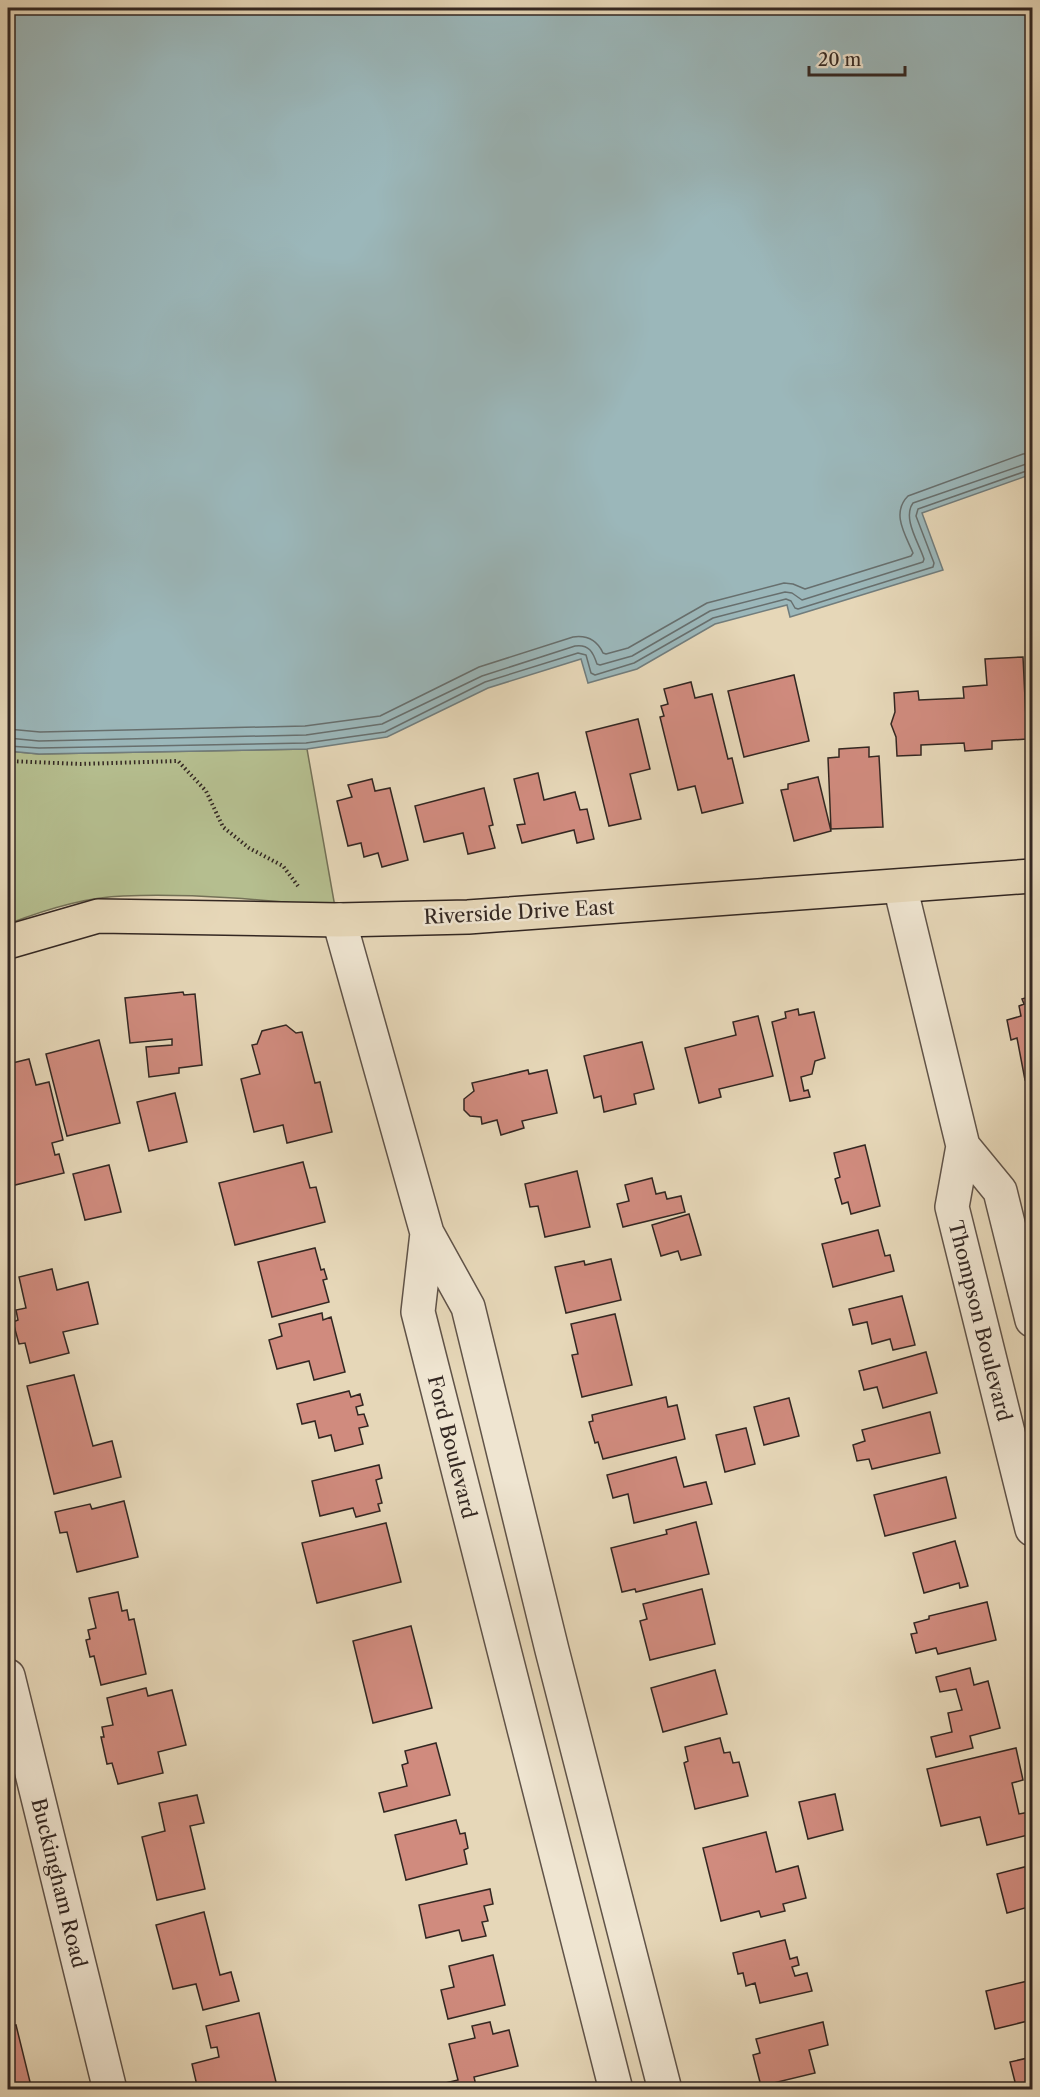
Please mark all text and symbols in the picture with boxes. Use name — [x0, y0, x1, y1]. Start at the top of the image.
scale bar — [809, 39, 905, 77]
text: 20 m — [818, 49, 862, 71]
street label: Riverside Drive East — [423, 895, 615, 929]
street label: Thompson Boulevard — [943, 1218, 1017, 1424]
street label: Ford Boulevard — [423, 1373, 481, 1521]
street label: Buckingham Road — [26, 1796, 92, 1970]

